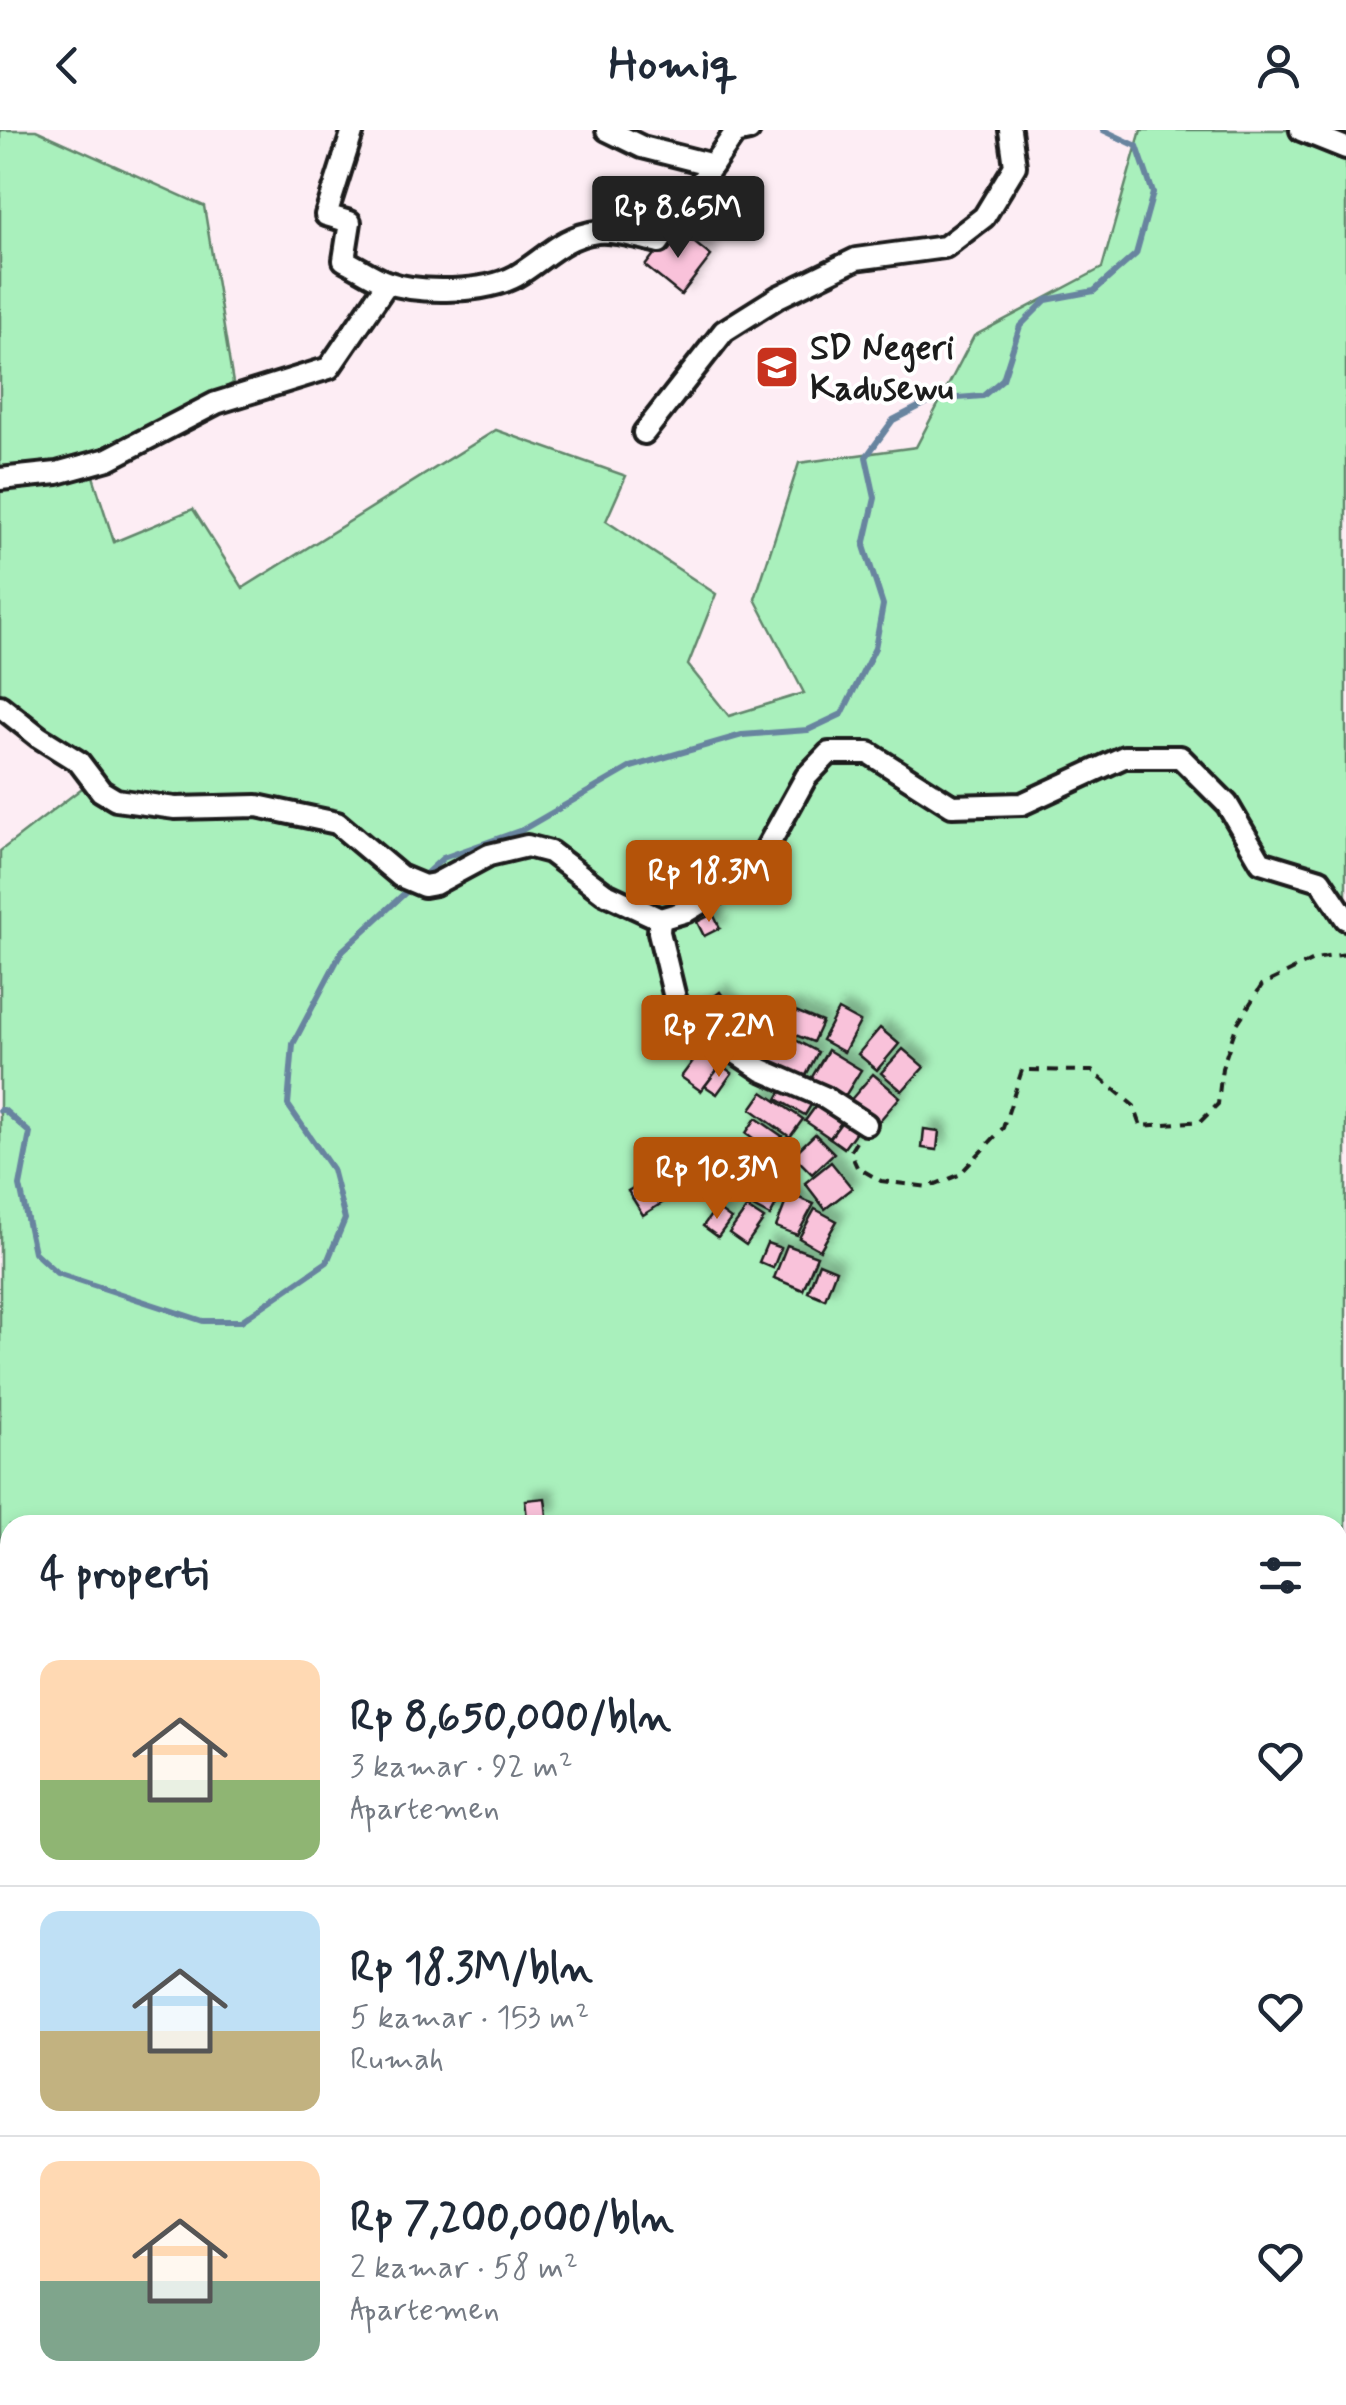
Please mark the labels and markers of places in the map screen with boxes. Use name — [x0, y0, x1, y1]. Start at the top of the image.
pin: Rp 8.65M — [575, 176, 781, 261]
place label: SD Negeri Kadusewu — [810, 326, 954, 412]
school or university icon: SD Negeri Kadusewu — [754, 344, 800, 390]
pin: Rp 18.3M — [606, 840, 812, 925]
pin: Rp 7.2M — [627, 995, 811, 1080]
pin: Rp 10.3M — [614, 1137, 820, 1222]

